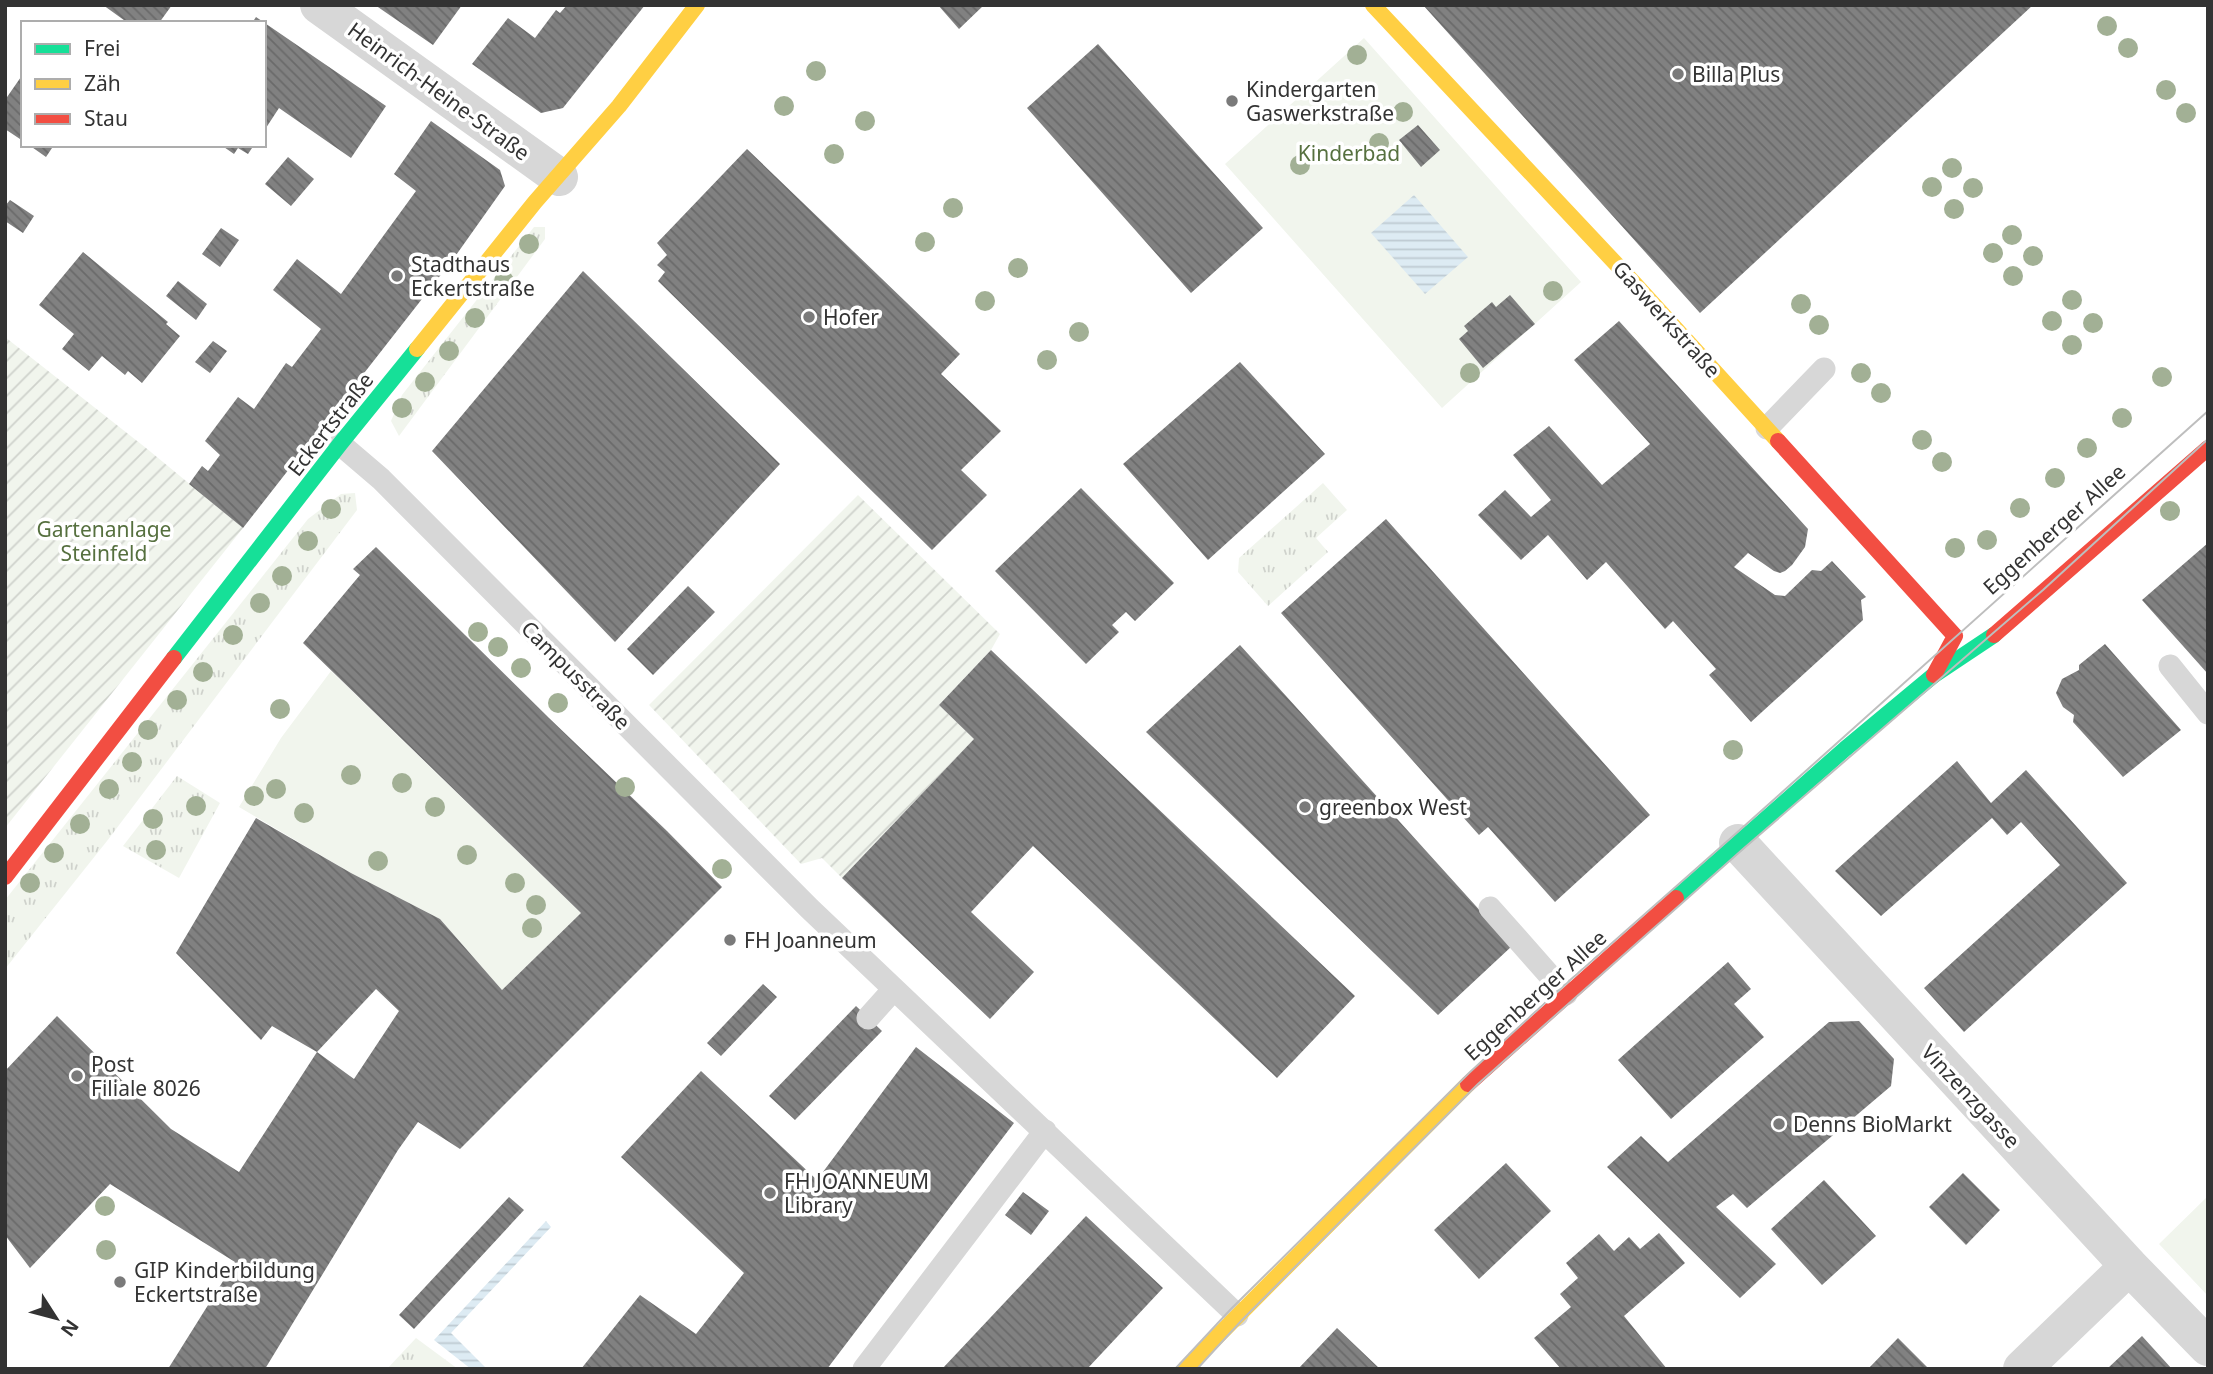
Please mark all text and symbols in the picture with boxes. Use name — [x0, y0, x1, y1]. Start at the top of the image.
street label: Heinrich-Heine-Straße — [342, 15, 536, 167]
legend — [21, 21, 266, 147]
text: Frei — [84, 34, 120, 62]
place label: Billa Plus — [1692, 60, 1780, 88]
marker: Billa Plus — [1670, 66, 1686, 82]
text: Zäh — [84, 69, 121, 97]
place label: Kindergarten Gaswerkstraße — [1246, 75, 1394, 127]
marker: Kindergarten Gaswerkstraße — [1224, 93, 1240, 109]
text: Stau — [84, 104, 128, 132]
park label: Kinderbad — [1298, 139, 1400, 167]
place label: Stadthaus Eckertstraße — [411, 250, 535, 302]
street label: Gaswerkstraße — [1607, 255, 1727, 383]
marker: Stadthaus Eckertstraße — [389, 268, 405, 284]
place label: Hofer — [823, 303, 879, 331]
marker: Hofer — [801, 309, 817, 325]
street label: Eckertstraße — [281, 367, 379, 481]
street label: Eggenberger Allee — [1977, 458, 2131, 600]
park label: Gartenanlage Steinfeld — [37, 515, 171, 567]
street label: Campusstraße — [515, 614, 637, 736]
place label: greenbox West — [1319, 793, 1468, 821]
marker: greenbox West — [1297, 799, 1313, 815]
street label: Eggenberger Allee — [1458, 924, 1612, 1066]
place label: FH Joanneum — [744, 926, 877, 954]
marker: FH Joanneum — [722, 932, 738, 948]
street label: Vinzenzgasse — [1916, 1038, 2026, 1154]
place label: Post Filiale 8026 — [91, 1050, 201, 1102]
marker: Post Filiale 8026 — [69, 1068, 85, 1084]
place label: Denns BioMarkt — [1793, 1110, 1952, 1138]
marker: Denns BioMarkt — [1771, 1116, 1787, 1132]
place label: FH JOANNEUM Library — [784, 1167, 929, 1219]
marker: FH JOANNEUM Library — [762, 1185, 778, 1201]
place label: GIP Kinderbildung Eckertstraße — [134, 1256, 315, 1308]
marker: GIP Kinderbildung Eckertstraße — [112, 1274, 128, 1290]
north arrow — [21, 1283, 91, 1353]
text: N — [55, 1314, 85, 1342]

